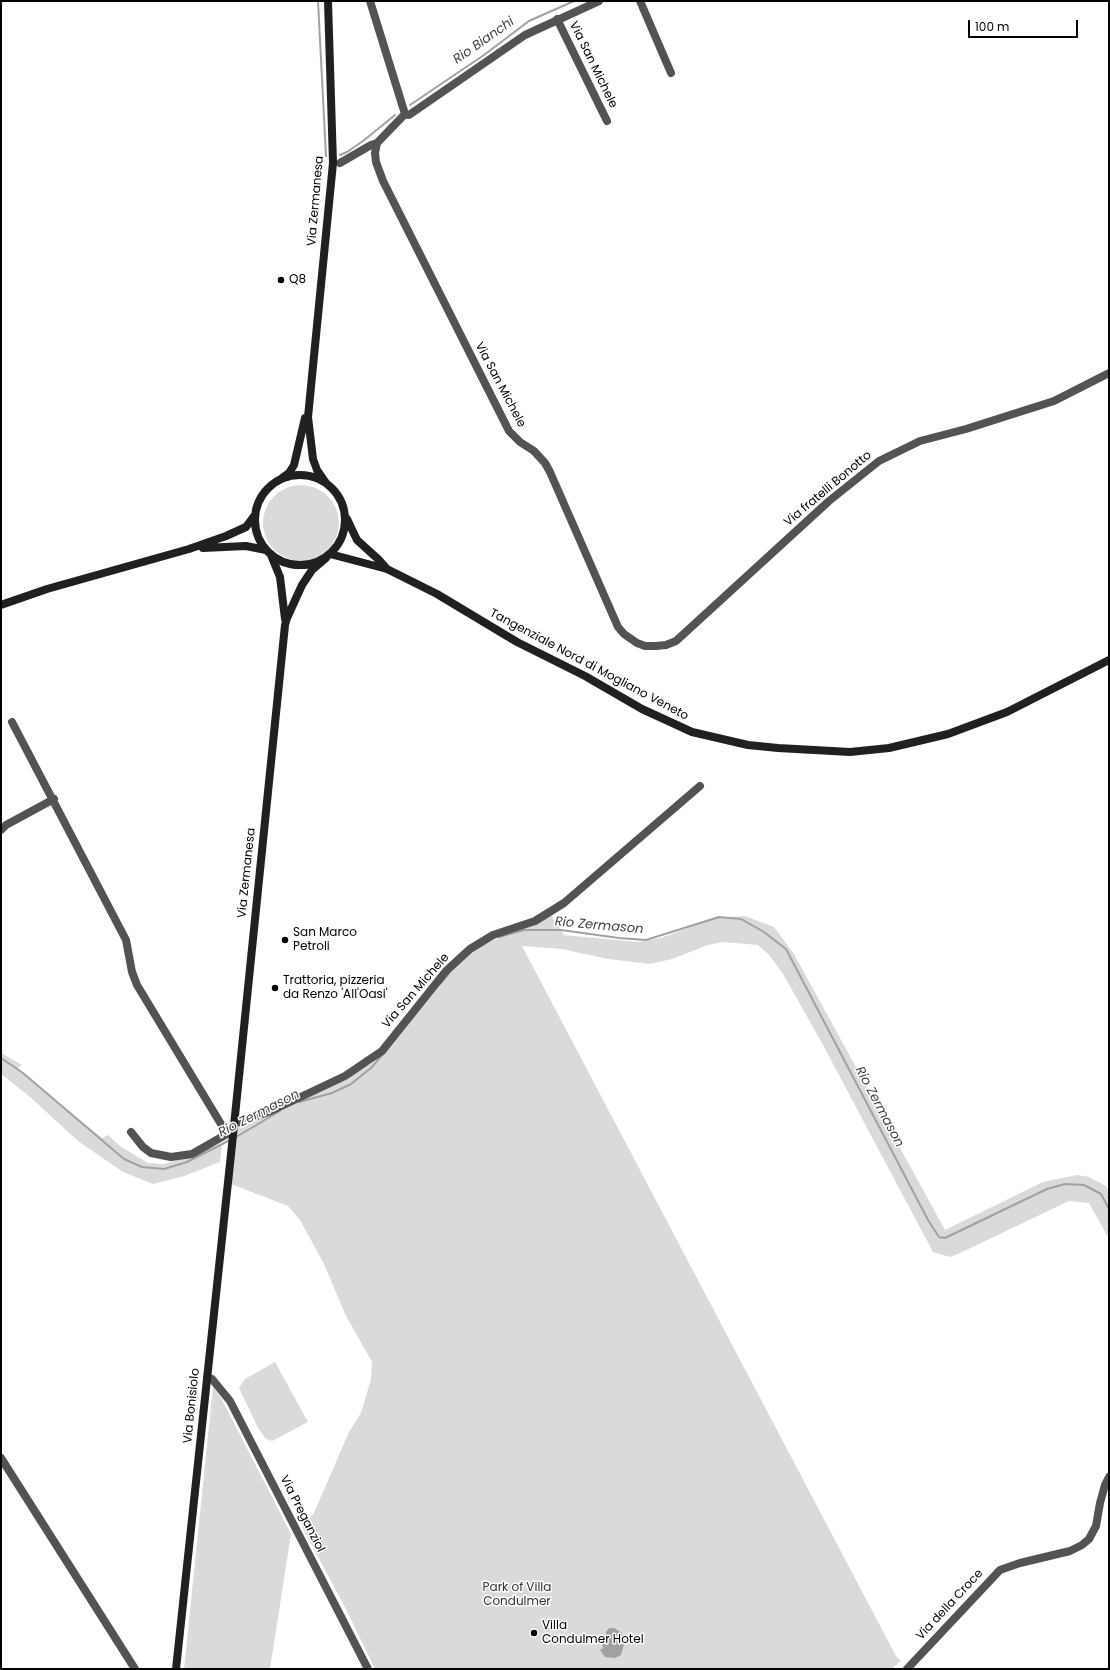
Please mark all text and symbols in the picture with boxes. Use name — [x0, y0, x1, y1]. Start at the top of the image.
scale bar — [970, 12, 1080, 38]
water label: Rio Bianchi — [450, 14, 518, 68]
text: 100 m — [975, 18, 1009, 35]
street label: Via San Michele — [566, 19, 620, 111]
street label: Via Zermanesa — [305, 155, 327, 247]
place label: Q8 — [289, 273, 306, 287]
marker: Q8 — [276, 275, 286, 285]
street label: Via San Michele — [471, 340, 529, 430]
street label: Via fratelli Bonotto — [781, 448, 875, 530]
street label: Tangenziale Nord di Mogliano Veneto — [487, 606, 691, 724]
street label: Via Zermanesa — [235, 827, 259, 919]
water label: Rio Zermason — [554, 914, 644, 938]
place label: San Marco Petroli — [293, 926, 357, 954]
marker: San Marco Petroli — [280, 935, 290, 945]
street label: Via San Michele — [380, 951, 452, 1031]
place label: Trattoria, pizzeria da Renzo 'All'Oasi' — [283, 974, 388, 1002]
marker: Trattoria, pizzeria da Renzo 'All'Oasi' — [270, 983, 280, 993]
water label: Rio Zermason — [851, 1064, 907, 1150]
water label: Rio Zermason — [216, 1087, 302, 1141]
street label: Via Bonisiolo — [181, 1368, 203, 1444]
street label: Via Preganziol — [276, 1473, 328, 1555]
street label: Via della Croce — [914, 1567, 986, 1643]
park label: Park of Villa Condulmer — [483, 1581, 551, 1609]
place label: Villa Condulmer Hotel — [542, 1619, 644, 1647]
marker: Villa Condulmer Hotel — [529, 1628, 539, 1638]

